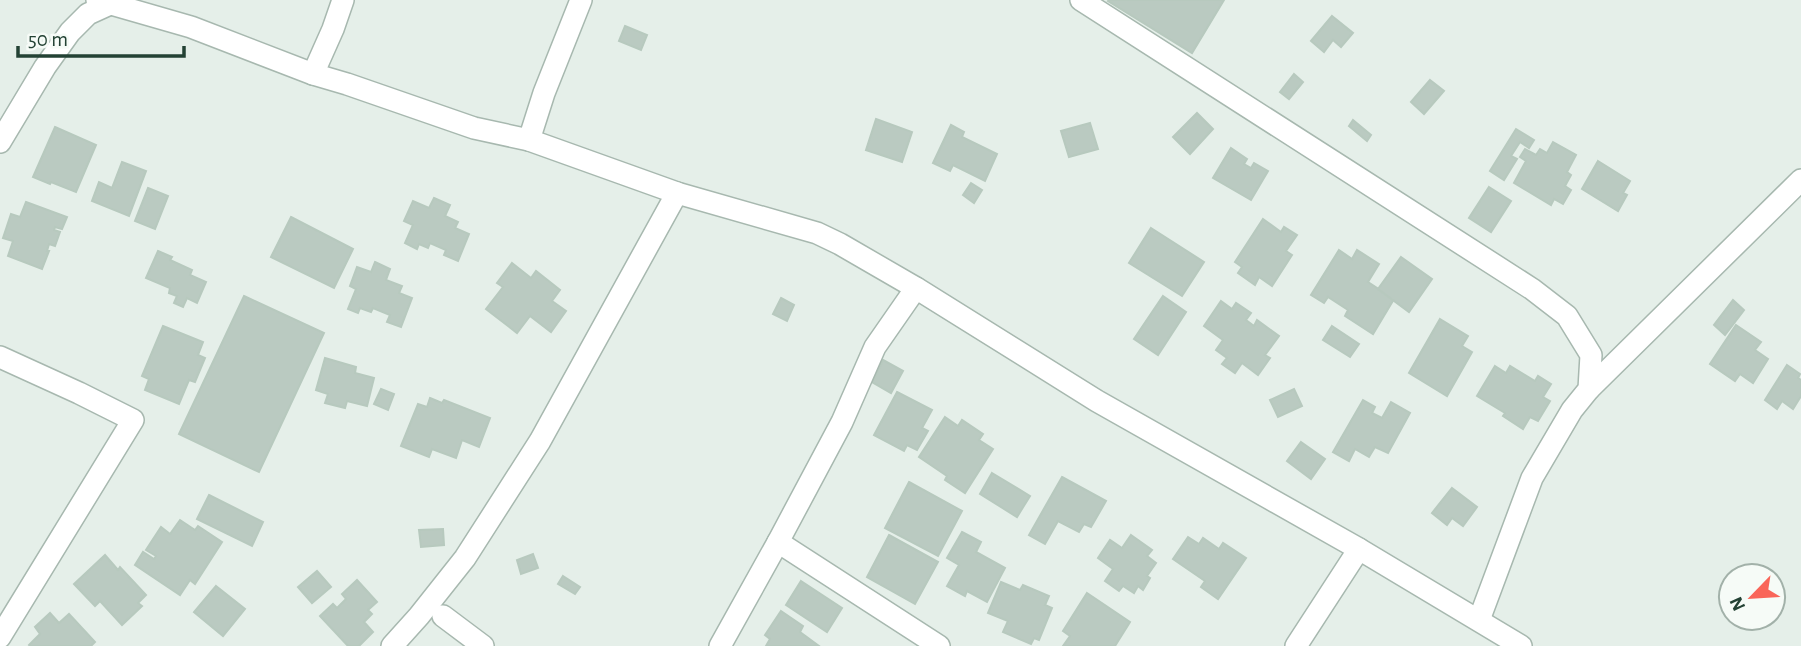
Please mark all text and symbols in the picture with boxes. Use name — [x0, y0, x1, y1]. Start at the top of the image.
scale bar — [18, 14, 184, 58]
text: 50 m — [28, 29, 68, 50]
north arrow — [1717, 562, 1787, 632]
text: N — [1727, 594, 1749, 614]

